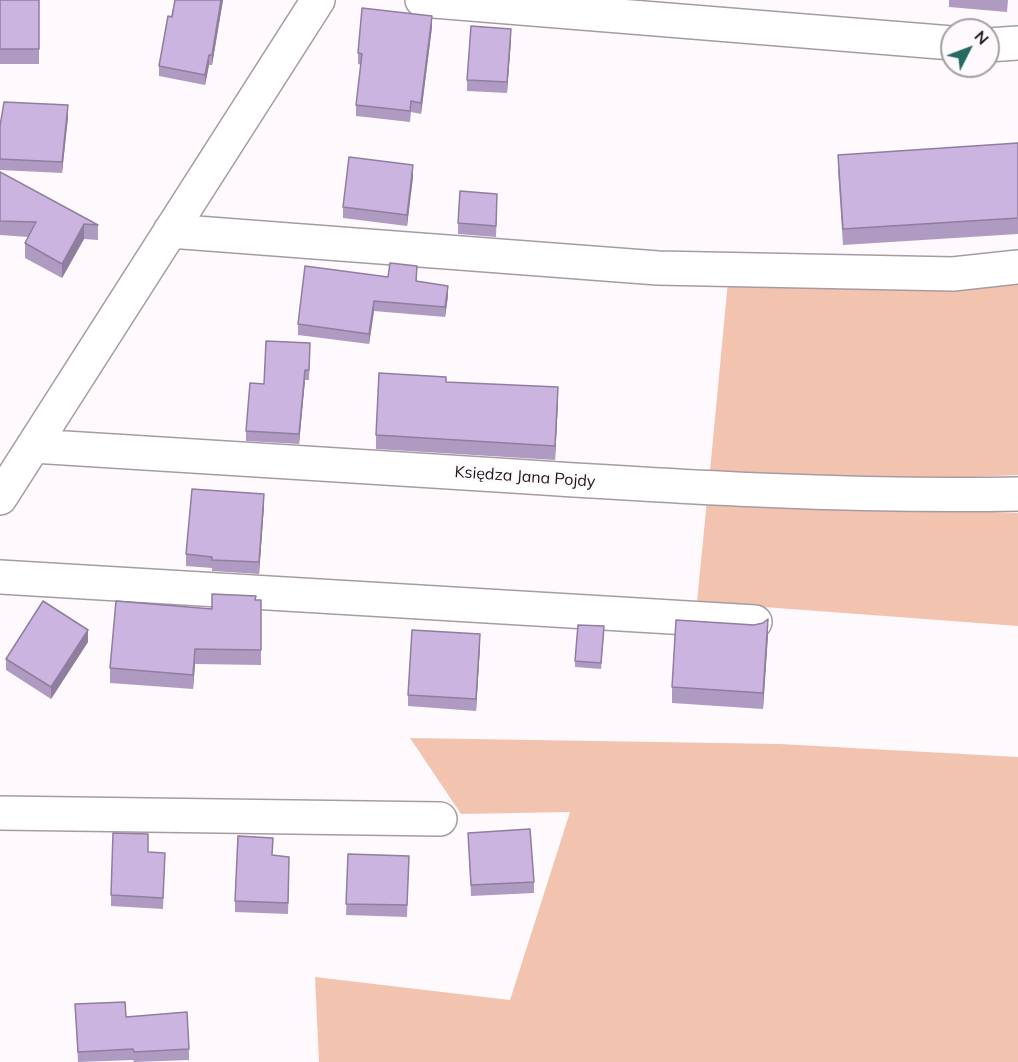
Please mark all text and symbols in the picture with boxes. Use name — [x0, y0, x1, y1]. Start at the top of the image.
north arrow — [940, 18, 1000, 78]
text: N — [970, 26, 993, 48]
street label: Księdza Jana Pojdy — [454, 463, 596, 491]

